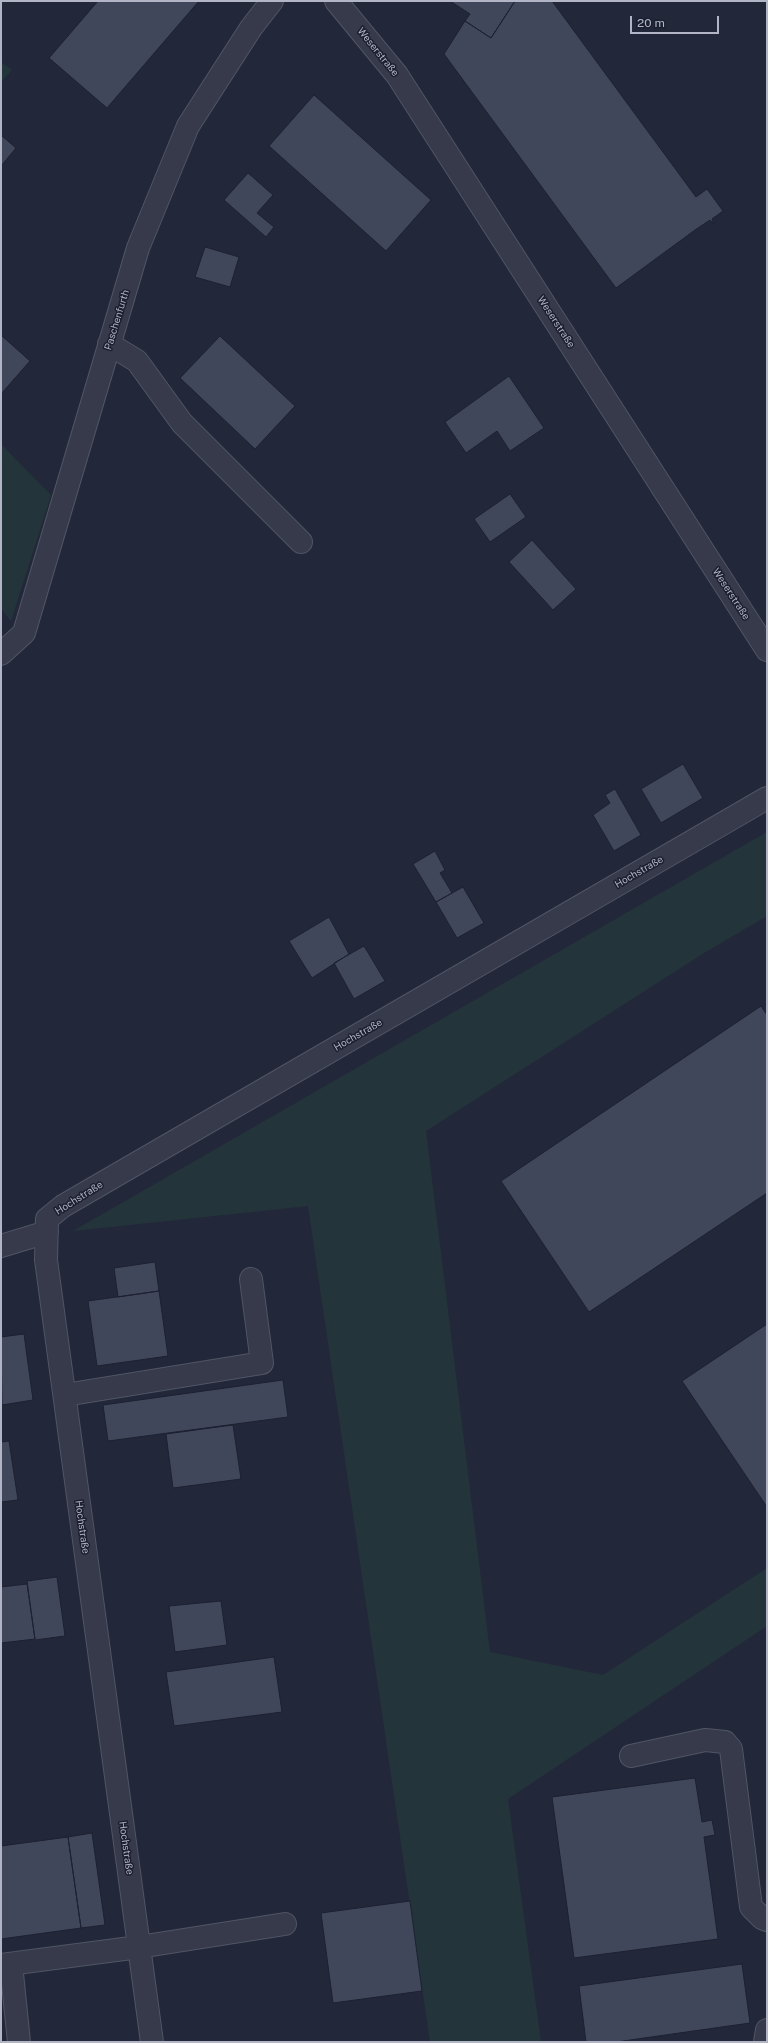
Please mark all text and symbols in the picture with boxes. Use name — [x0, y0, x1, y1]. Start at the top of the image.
scale bar — [632, 8, 721, 34]
text: 20 m — [637, 16, 665, 30]
street label: Weserstraße — [355, 25, 401, 79]
street label: Paschenfurth — [102, 288, 132, 352]
street label: Weserstraße — [535, 294, 577, 350]
street label: Weserstraße — [710, 566, 752, 622]
street label: Hochstraße — [613, 853, 665, 891]
street label: Hochstraße — [332, 1016, 384, 1054]
street label: Hochstraße — [53, 1179, 105, 1217]
street label: Hochstraße — [72, 1499, 92, 1555]
street label: Hochstraße — [116, 1820, 136, 1876]

